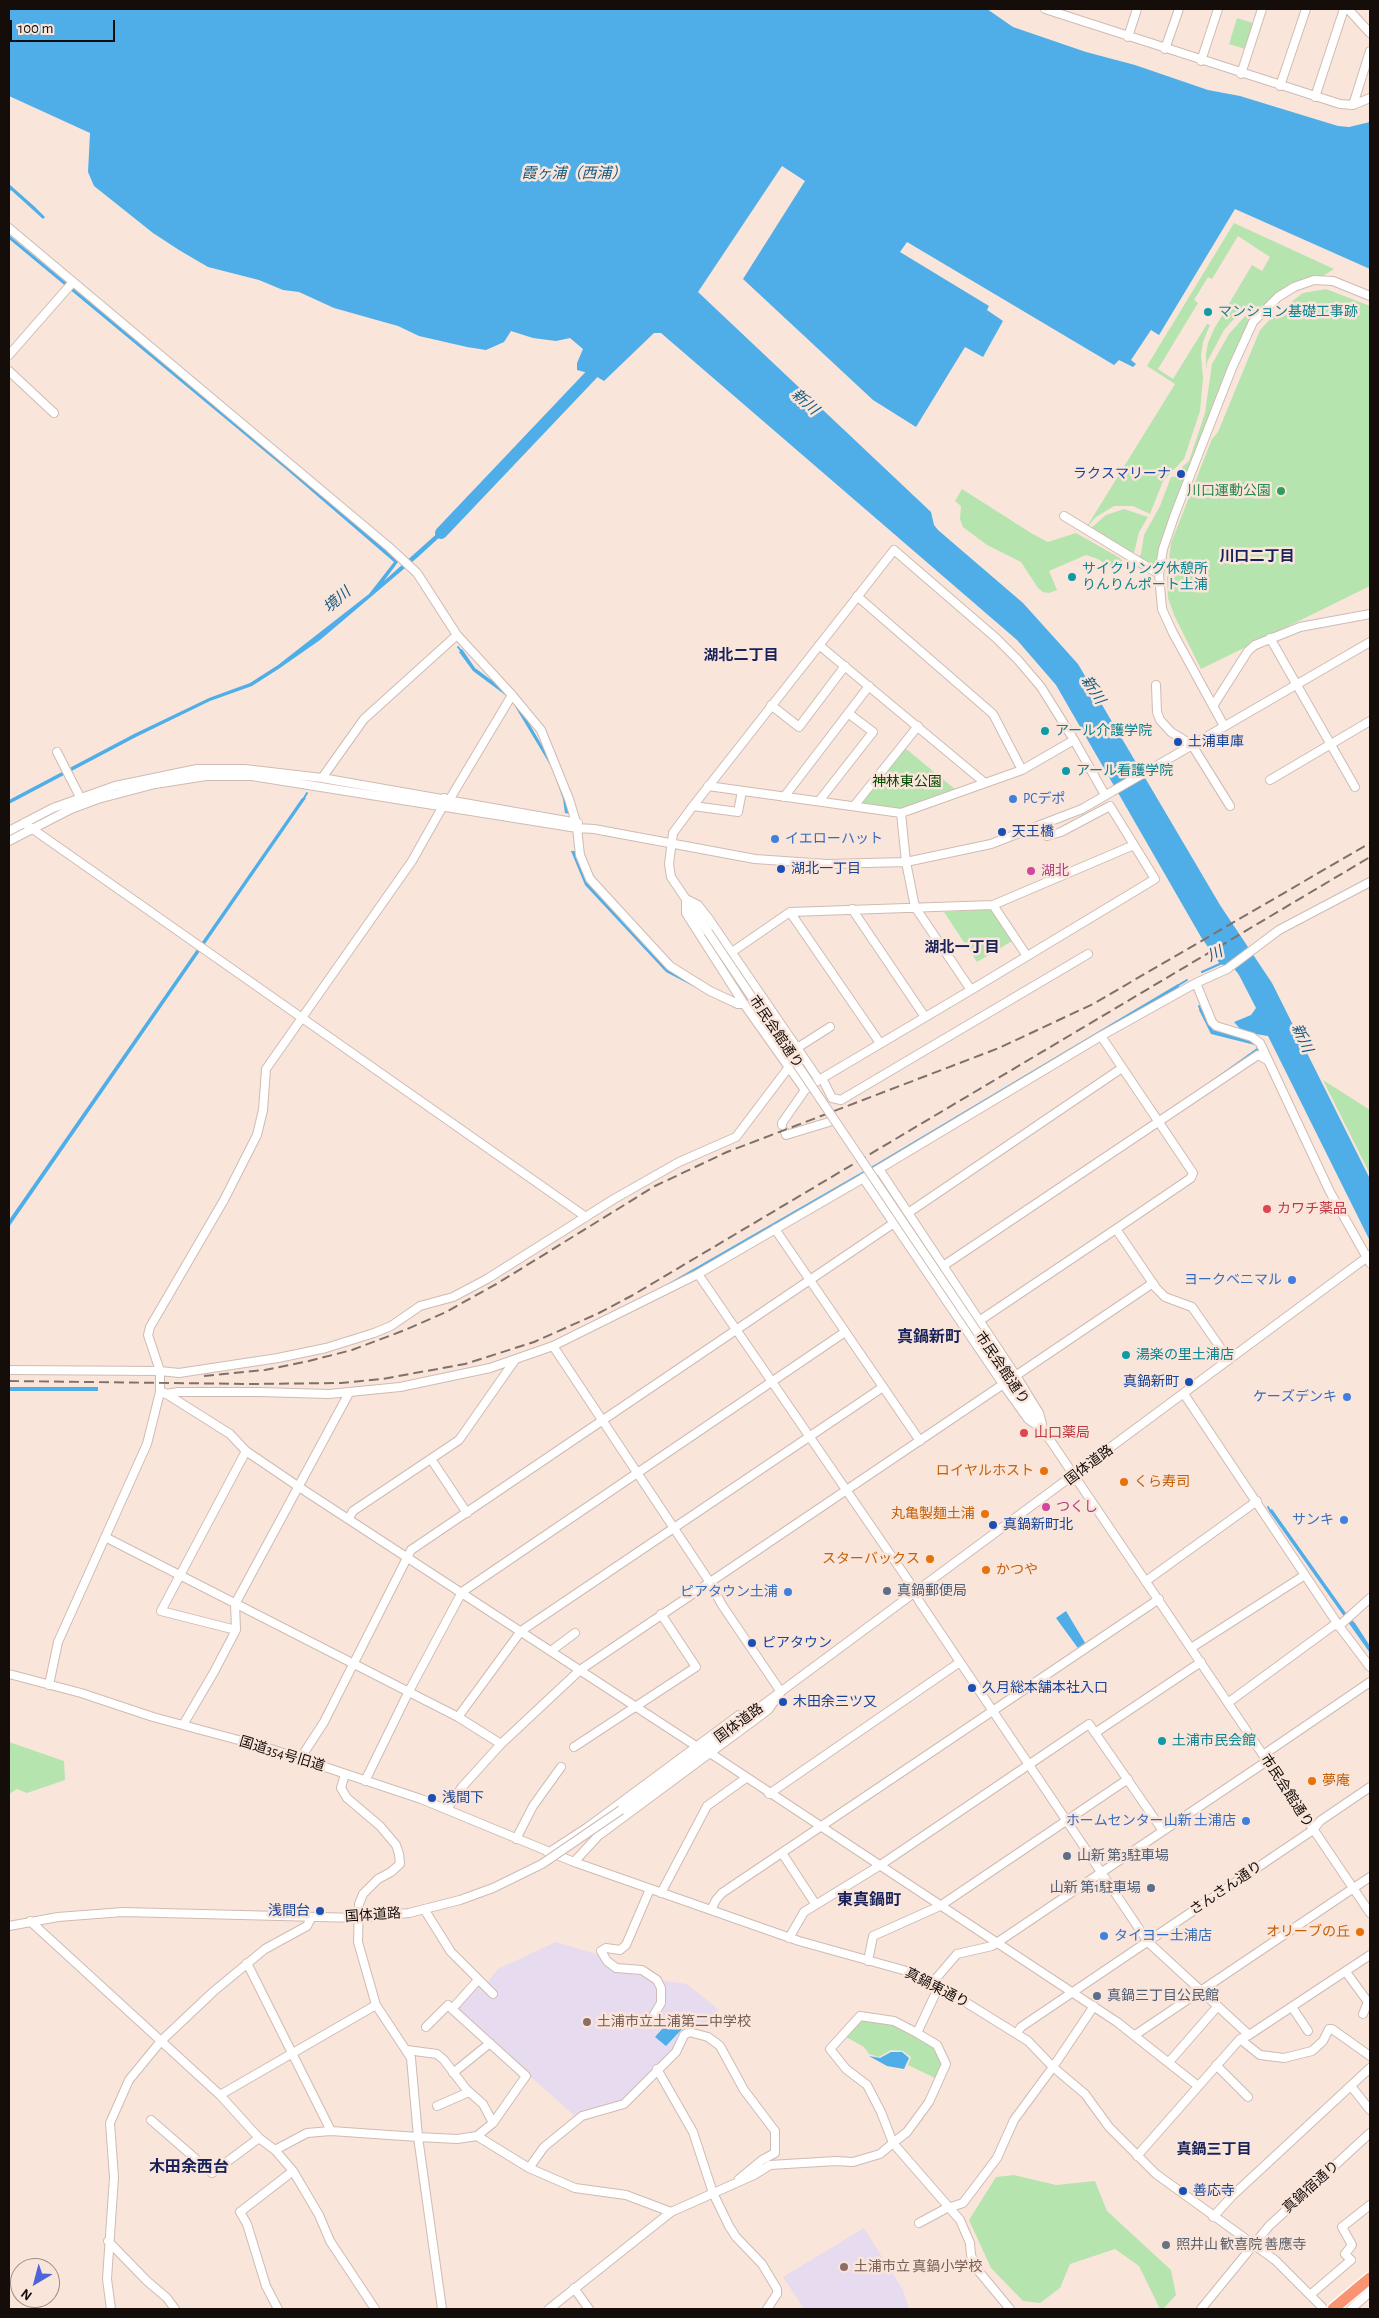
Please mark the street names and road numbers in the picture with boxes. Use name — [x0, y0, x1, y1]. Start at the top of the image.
street label: 市民会館通り — [746, 992, 806, 1072]
street label: 市民会館通り — [972, 1328, 1032, 1408]
street label: 国体道路 — [1062, 1441, 1116, 1489]
street label: 国体道路 — [711, 1700, 767, 1746]
street label: 国道354号旧道 — [237, 1733, 327, 1775]
street label: 市民会館通り — [1257, 1751, 1317, 1831]
street label: さんさん通り — [1186, 1858, 1266, 1918]
street label: 国体道路 — [344, 1905, 402, 1925]
street label: 真鍋東通り — [902, 1965, 972, 2011]
street label: 真鍋宿通り — [1279, 2157, 1343, 2217]

